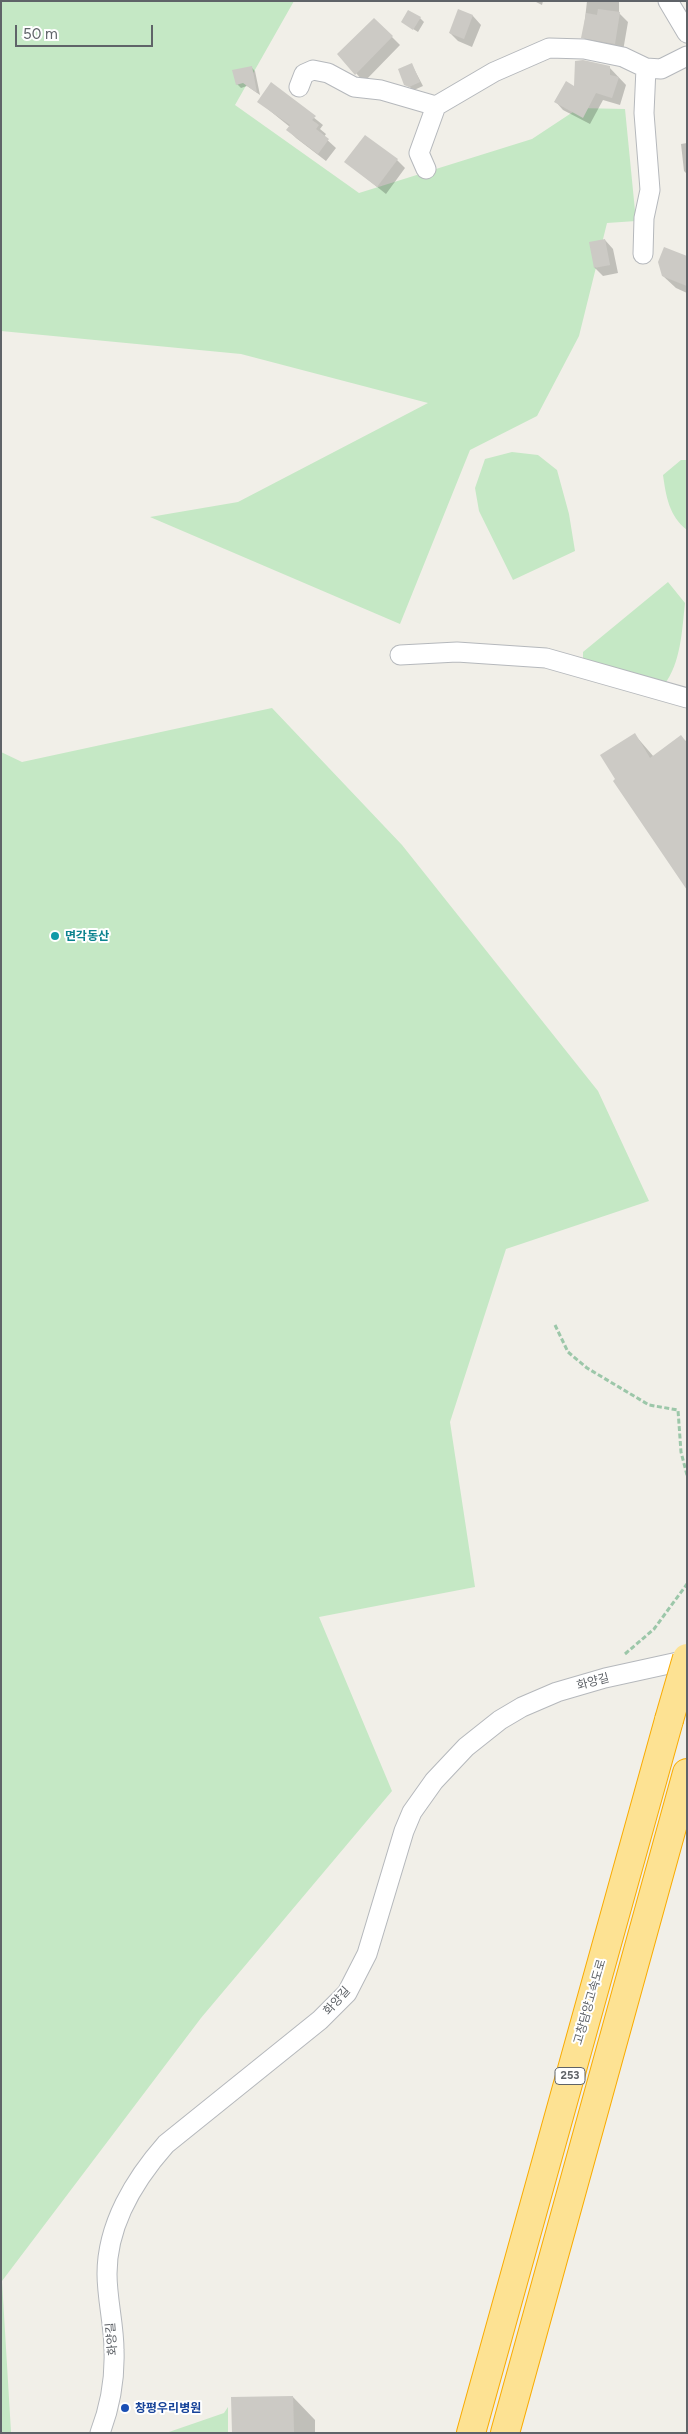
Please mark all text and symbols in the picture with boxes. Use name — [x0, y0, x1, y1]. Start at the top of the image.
scale bar — [18, 15, 155, 47]
text: 50 m — [23, 25, 58, 43]
place label: 면각동산 — [65, 929, 109, 943]
marker: 면각동산 — [49, 930, 61, 942]
street label: 화양길 — [575, 1671, 611, 1693]
street label: 고창담양고속도로 — [571, 1958, 609, 2046]
street label: 화양길 — [321, 1984, 353, 2018]
road number: 253 — [555, 2068, 585, 2084]
street label: 화양길 — [104, 2322, 120, 2356]
place label: 창평우리병원 — [135, 2401, 201, 2415]
marker: 창평우리병원 — [119, 2402, 131, 2414]

